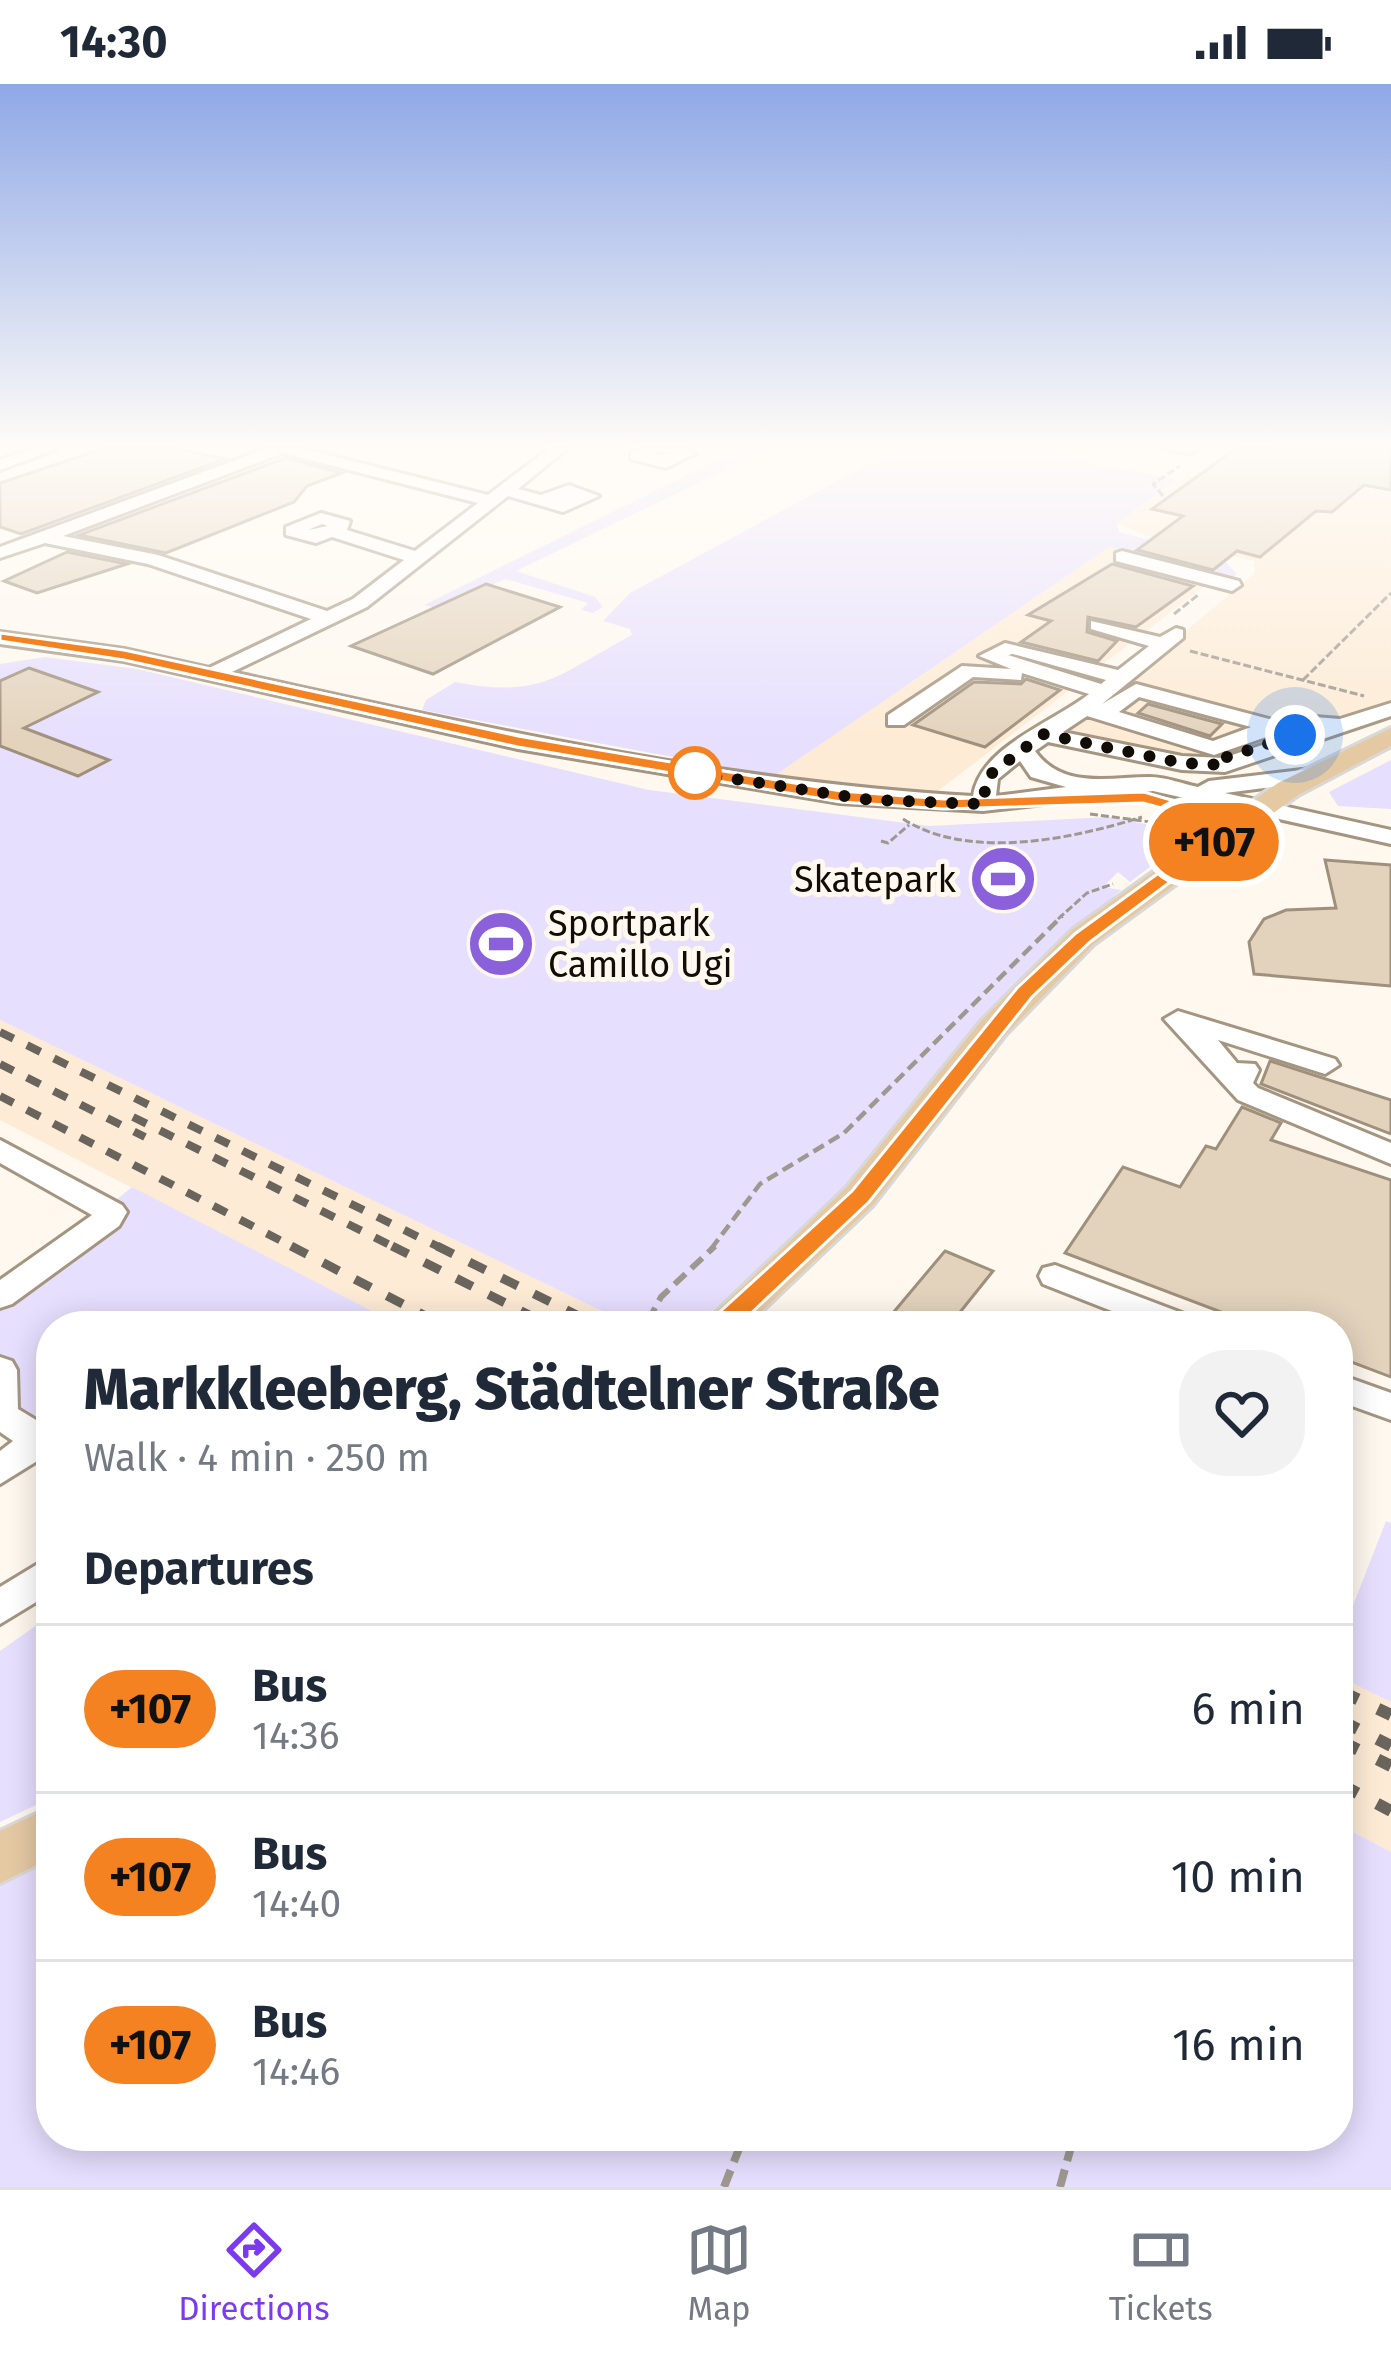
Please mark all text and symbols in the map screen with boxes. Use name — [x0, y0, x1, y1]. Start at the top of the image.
text: 14:30 — [60, 15, 168, 69]
your location — [1265, 705, 1325, 765]
unlabelled marker — [670, 748, 720, 798]
line badge: +107 — [1130, 803, 1298, 881]
text: +107 — [1173, 817, 1255, 867]
sports icon: Skatepark — [968, 844, 1038, 914]
place label: Skatepark — [794, 858, 957, 902]
place label: Sportpark Camillo Ugi — [548, 902, 733, 987]
sports icon: Sportpark Camillo Ugi — [466, 909, 536, 979]
button: heart — [1179, 1350, 1305, 1476]
text: Markkleeberg, Städtelner Straße — [84, 1356, 940, 1424]
text: Walk · 4 min · 250 m — [84, 1435, 430, 1481]
text: Departures — [84, 1542, 314, 1596]
text: Bus — [252, 1659, 327, 1713]
text: 6 min — [1191, 1682, 1305, 1736]
text: +107 — [109, 1684, 191, 1734]
text: 14:36 — [252, 1713, 340, 1759]
text: Bus — [252, 1827, 327, 1881]
text: 10 min — [1171, 1850, 1305, 1904]
text: +107 — [109, 1852, 191, 1902]
text: 14:40 — [252, 1881, 341, 1927]
text: Bus — [252, 1995, 327, 2049]
text: 16 min — [1172, 2018, 1305, 2072]
text: +107 — [109, 2020, 191, 2070]
text: 14:46 — [252, 2049, 340, 2095]
tab: Directions — [178, 2217, 330, 2329]
tab: Map — [686, 2217, 752, 2329]
tab: Tickets — [1109, 2217, 1213, 2329]

